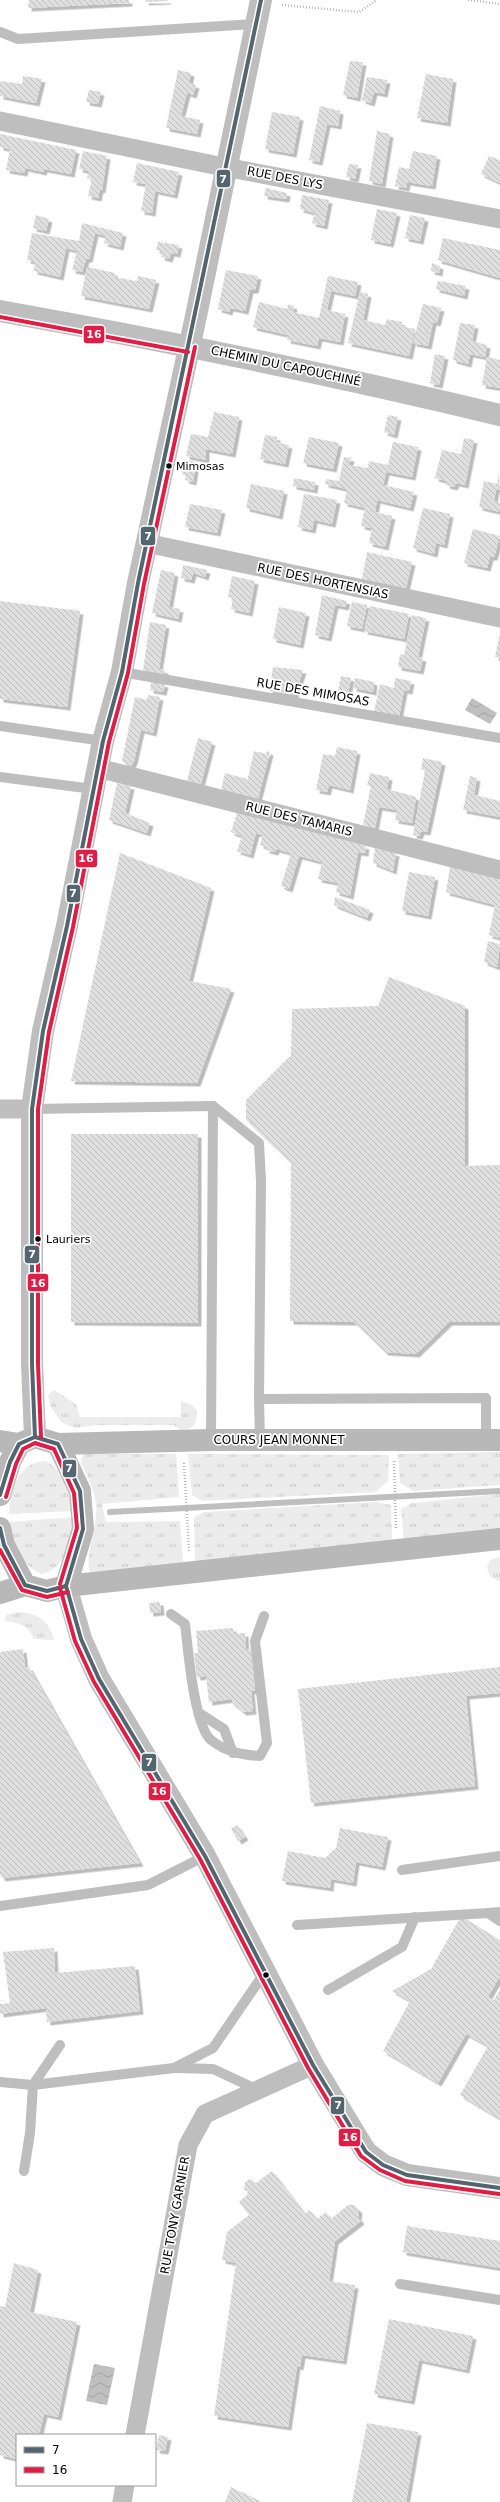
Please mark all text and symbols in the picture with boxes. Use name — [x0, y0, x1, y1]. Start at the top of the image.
street label: RUE DES LYS — [246, 164, 324, 192]
line badge: 7 — [216, 169, 231, 188]
text: 7 — [219, 173, 227, 186]
line badge: 16 — [83, 325, 105, 344]
text: 16 — [86, 328, 102, 341]
street label: CHEMIN DU CAPOUCHINÉ — [210, 342, 363, 389]
place label: Mimosas — [176, 460, 224, 473]
marker: Mimosas — [164, 461, 174, 471]
line badge: 7 — [140, 526, 156, 546]
text: 7 — [144, 530, 152, 543]
street label: RUE DES HORTENSIAS — [256, 560, 390, 602]
street label: RUE DES MIMOSAS — [256, 675, 370, 709]
street label: RUE DES TAMARIS — [244, 799, 354, 839]
line badge: 16 — [75, 849, 98, 868]
text: 16 — [78, 852, 94, 865]
line badge: 7 — [66, 884, 81, 903]
text: 7 — [69, 887, 77, 900]
place label: Lauriers — [46, 1233, 91, 1246]
marker: Lauriers — [33, 1234, 43, 1244]
line badge: 7 — [24, 1245, 40, 1264]
text: 7 — [28, 1248, 36, 1261]
line badge: 16 — [27, 1273, 49, 1292]
text: 16 — [30, 1277, 46, 1290]
street label: COURS JEAN MONNET — [213, 1433, 345, 1447]
line badge: 7 — [62, 1459, 77, 1478]
text: 7 — [65, 1462, 73, 1475]
line badge: 7 — [141, 1753, 157, 1772]
text: 7 — [145, 1756, 153, 1769]
line badge: 16 — [148, 1782, 171, 1801]
text: 16 — [151, 1785, 167, 1798]
unlabelled marker — [261, 1970, 271, 1980]
line badge: 7 — [330, 2096, 345, 2115]
text: 7 — [334, 2099, 342, 2112]
line badge: 16 — [338, 2128, 361, 2147]
text: 16 — [342, 2131, 358, 2144]
street label: RUE TONY GARNIER — [158, 2155, 192, 2275]
legend — [16, 2434, 156, 2486]
text: 7 — [52, 2443, 60, 2457]
text: 16 — [52, 2463, 67, 2477]

